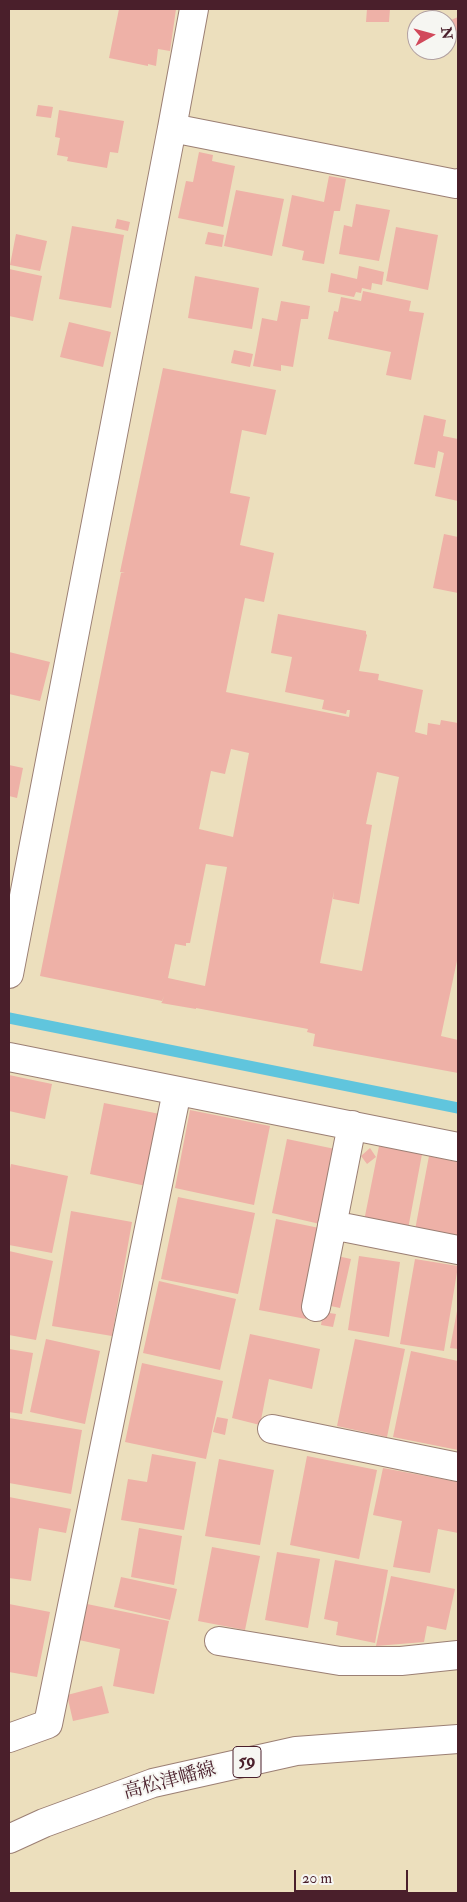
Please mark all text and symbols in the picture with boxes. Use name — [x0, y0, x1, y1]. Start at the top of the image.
north arrow — [407, 10, 457, 60]
text: N — [437, 26, 456, 40]
road number: 59 — [233, 1746, 261, 1778]
street label: 高松津幡線 — [121, 1759, 219, 1805]
scale bar — [297, 1860, 411, 1892]
text: 20 m — [302, 1869, 332, 1888]

